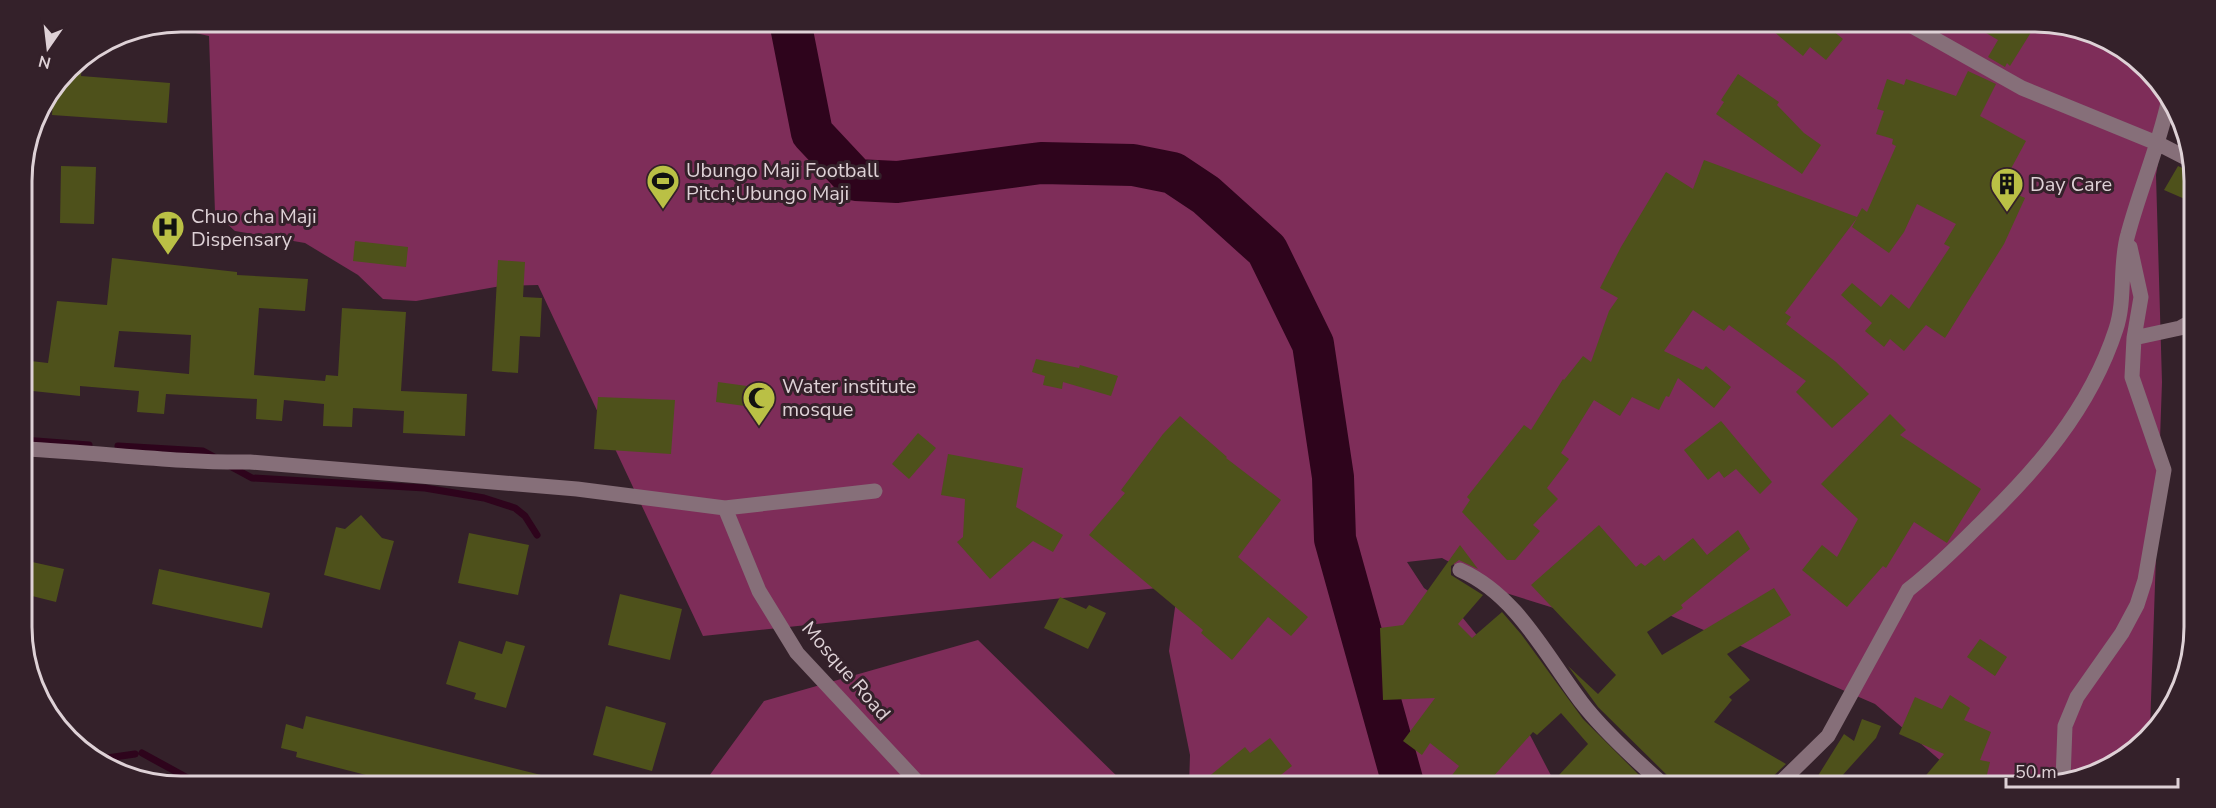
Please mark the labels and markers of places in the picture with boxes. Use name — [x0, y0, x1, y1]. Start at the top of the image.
place label: Ubungo Maji Football Pitch;Ubungo Maji — [686, 157, 879, 207]
sports icon: Ubungo Maji Football Pitch;Ubungo Maji — [645, 163, 681, 210]
building icon: Day Care — [1989, 166, 2025, 213]
place label: Day Care — [2030, 171, 2112, 198]
place label: Chuo cha Maji Dispensary — [191, 203, 317, 253]
hospital icon: Chuo cha Maji Dispensary — [150, 209, 186, 256]
place label: Water institute mosque — [782, 373, 916, 423]
mosque icon: Water institute mosque — [741, 380, 777, 427]

